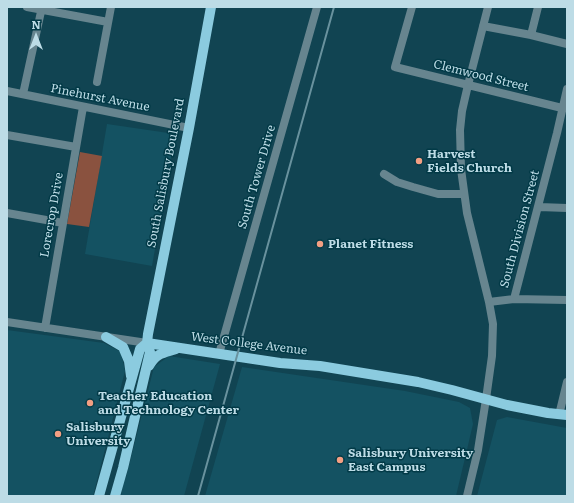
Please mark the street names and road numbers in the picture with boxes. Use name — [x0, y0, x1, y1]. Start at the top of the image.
street label: Clemwood Street — [432, 57, 530, 95]
street label: Pinehurst Avenue — [49, 81, 151, 115]
street label: South Salisbury Boulevard — [144, 97, 188, 249]
street label: South Tower Drive — [235, 123, 279, 231]
street label: South Division Street — [497, 168, 543, 290]
street label: Lorecrop Drive — [37, 171, 67, 259]
street label: West College Avenue — [190, 330, 308, 358]

